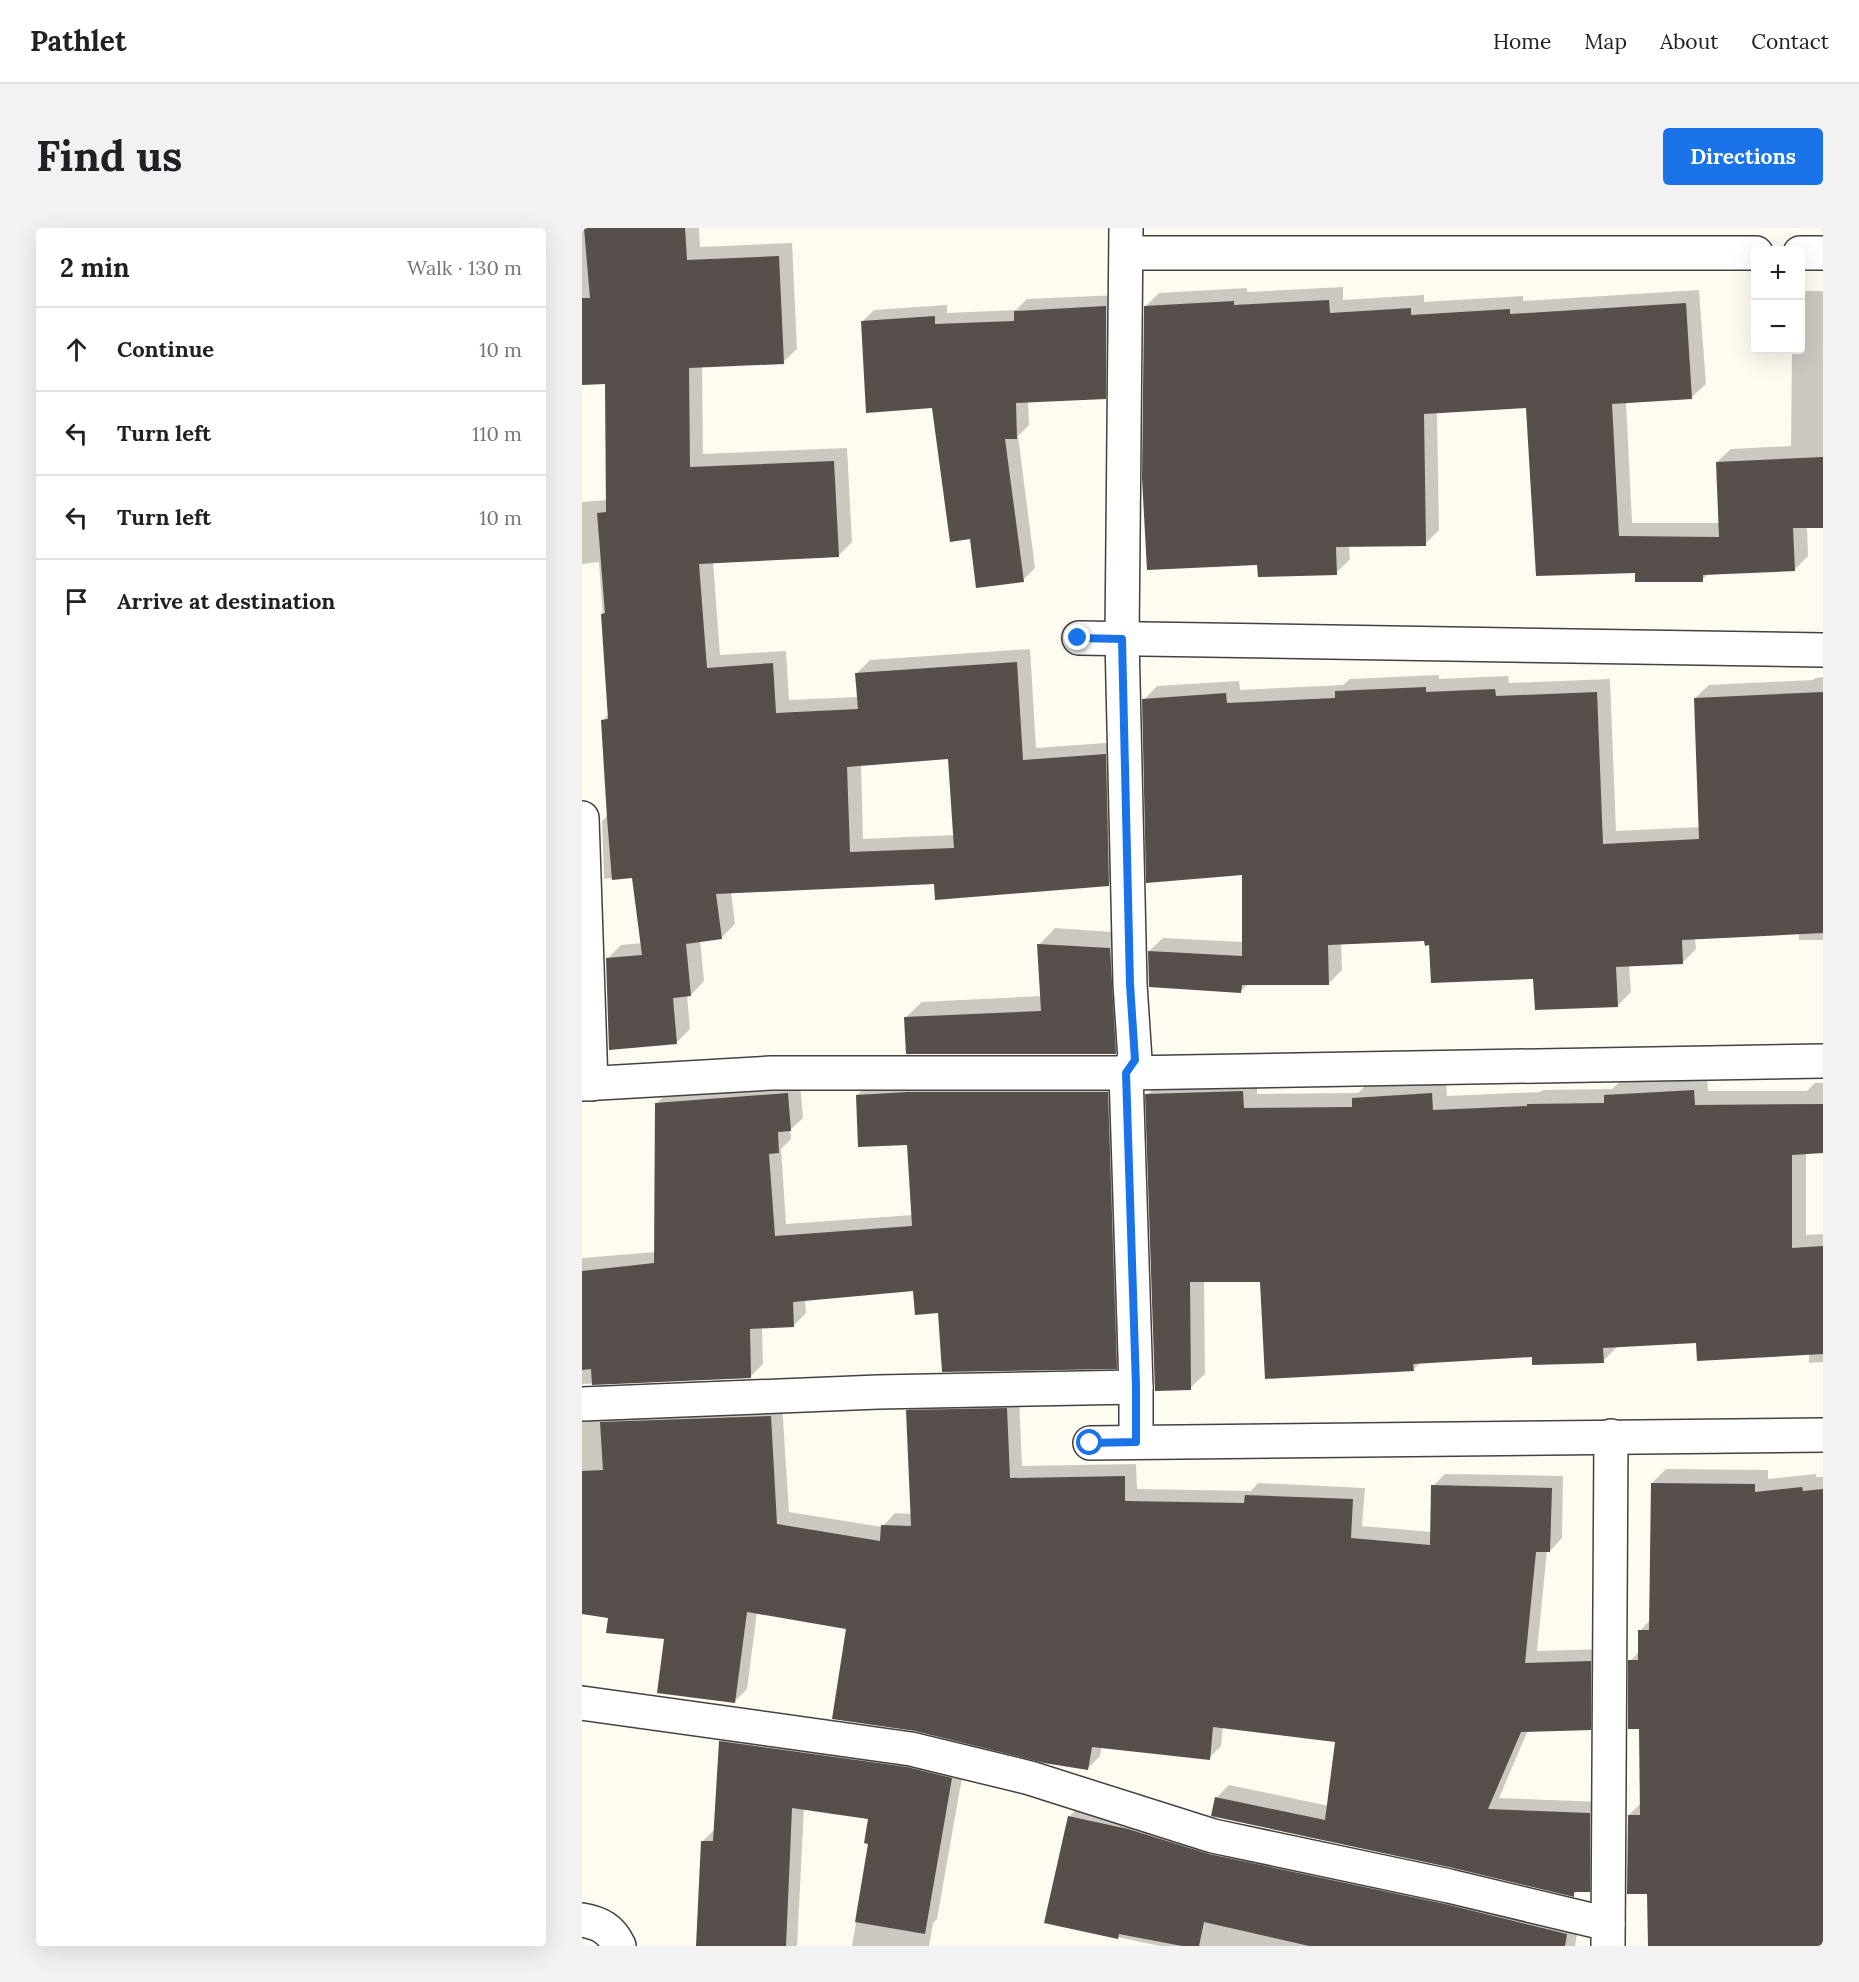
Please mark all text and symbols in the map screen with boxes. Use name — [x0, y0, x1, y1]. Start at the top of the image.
text: Pathlet — [30, 23, 127, 59]
text: Home — [1493, 28, 1551, 55]
text: Map — [1584, 28, 1627, 55]
text: About — [1660, 28, 1718, 55]
text: Contact — [1751, 28, 1829, 55]
button: Directions — [1663, 128, 1823, 185]
text: Find us — [36, 129, 182, 183]
map controls — [1751, 246, 1805, 354]
button: + — [1751, 246, 1805, 300]
text: 2 min — [60, 251, 130, 284]
text: Walk · 130 m — [407, 255, 522, 280]
button: − — [1751, 300, 1805, 354]
icon: ahead — [60, 333, 93, 366]
text: Continue — [117, 335, 214, 363]
text: 10 m — [479, 337, 522, 362]
icon: left — [60, 417, 93, 450]
text: Turn left — [117, 419, 211, 447]
text: 110 m — [472, 421, 522, 446]
icon: left — [60, 501, 93, 534]
text: Turn left — [117, 503, 211, 531]
text: 10 m — [479, 505, 522, 530]
icon: arrive — [60, 585, 93, 618]
text: Arrive at destination — [117, 587, 335, 615]
route end — [1064, 624, 1090, 650]
route start — [1076, 1429, 1102, 1455]

